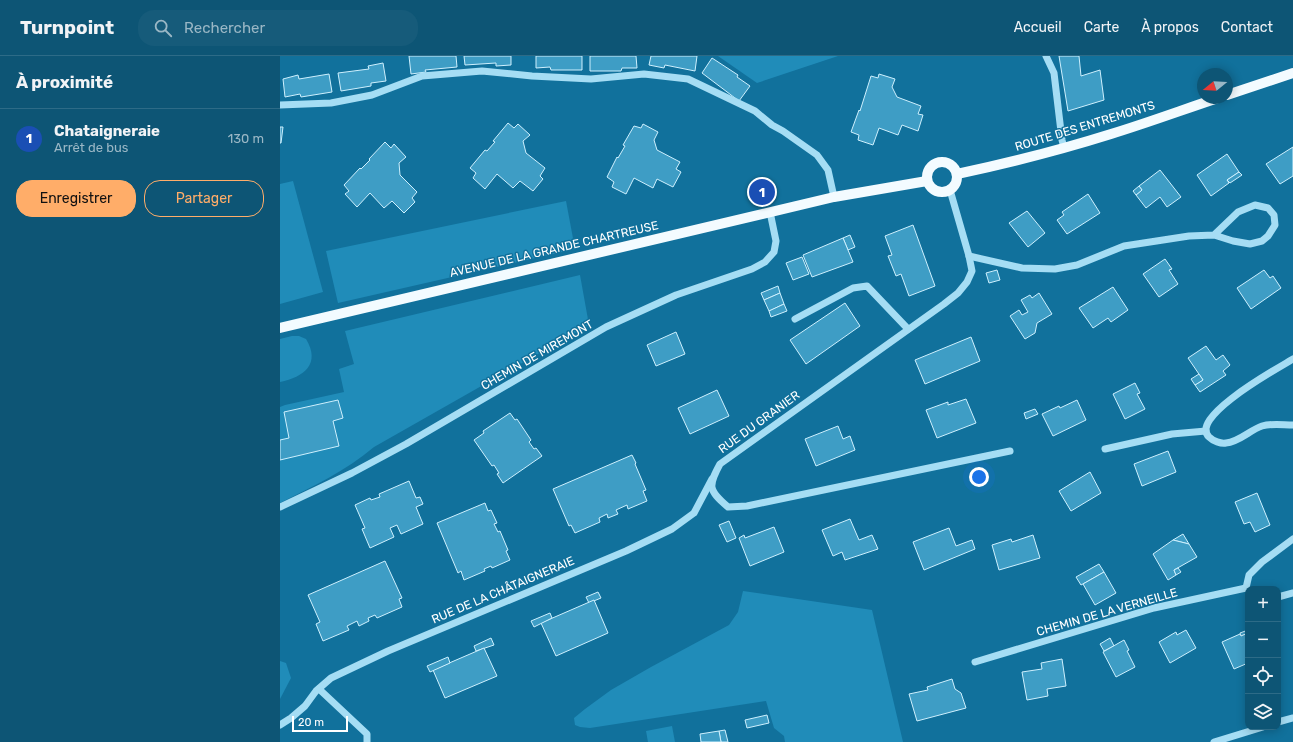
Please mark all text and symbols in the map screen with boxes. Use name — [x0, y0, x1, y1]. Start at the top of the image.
search box — [138, 10, 418, 46]
text: Turnpoint — [20, 16, 114, 39]
icon: search — [152, 17, 174, 39]
text: Rechercher — [184, 19, 265, 37]
text: Accueil — [1014, 19, 1062, 36]
text: Carte — [1084, 19, 1119, 36]
text: À propos — [1141, 19, 1199, 36]
text: Contact — [1221, 19, 1273, 36]
north arrow — [1197, 68, 1233, 104]
text: À proximité — [16, 72, 113, 92]
street label: ROUTE DES ENTREMONTS — [1013, 98, 1157, 154]
text: Chataigneraie — [54, 122, 160, 140]
text: 1 — [26, 131, 32, 146]
text: 130 m — [228, 131, 264, 146]
text: Arrêt de bus — [54, 140, 128, 155]
pin: 1 — [749, 177, 775, 207]
button: Enregistrer — [16, 180, 136, 217]
button: Partager — [144, 180, 264, 217]
street label: AVENUE DE LA GRANDE CHARTREUSE — [448, 218, 660, 280]
street label: CHEMIN DE MIREMONT — [478, 317, 596, 393]
street label: RUE DU GRANIER — [716, 388, 802, 456]
your location — [969, 467, 989, 487]
street label: RUE DE LA CHÂTAIGNERAIE — [430, 554, 576, 626]
street label: CHEMIN DE LA VERNEILLE — [1035, 585, 1179, 639]
map controls — [1245, 586, 1281, 730]
button: + — [1245, 586, 1281, 622]
button: − — [1245, 622, 1281, 658]
button: locate — [1245, 658, 1281, 694]
button: layers — [1245, 694, 1281, 730]
scale bar — [292, 714, 348, 733]
text: 20 m — [298, 716, 324, 729]

